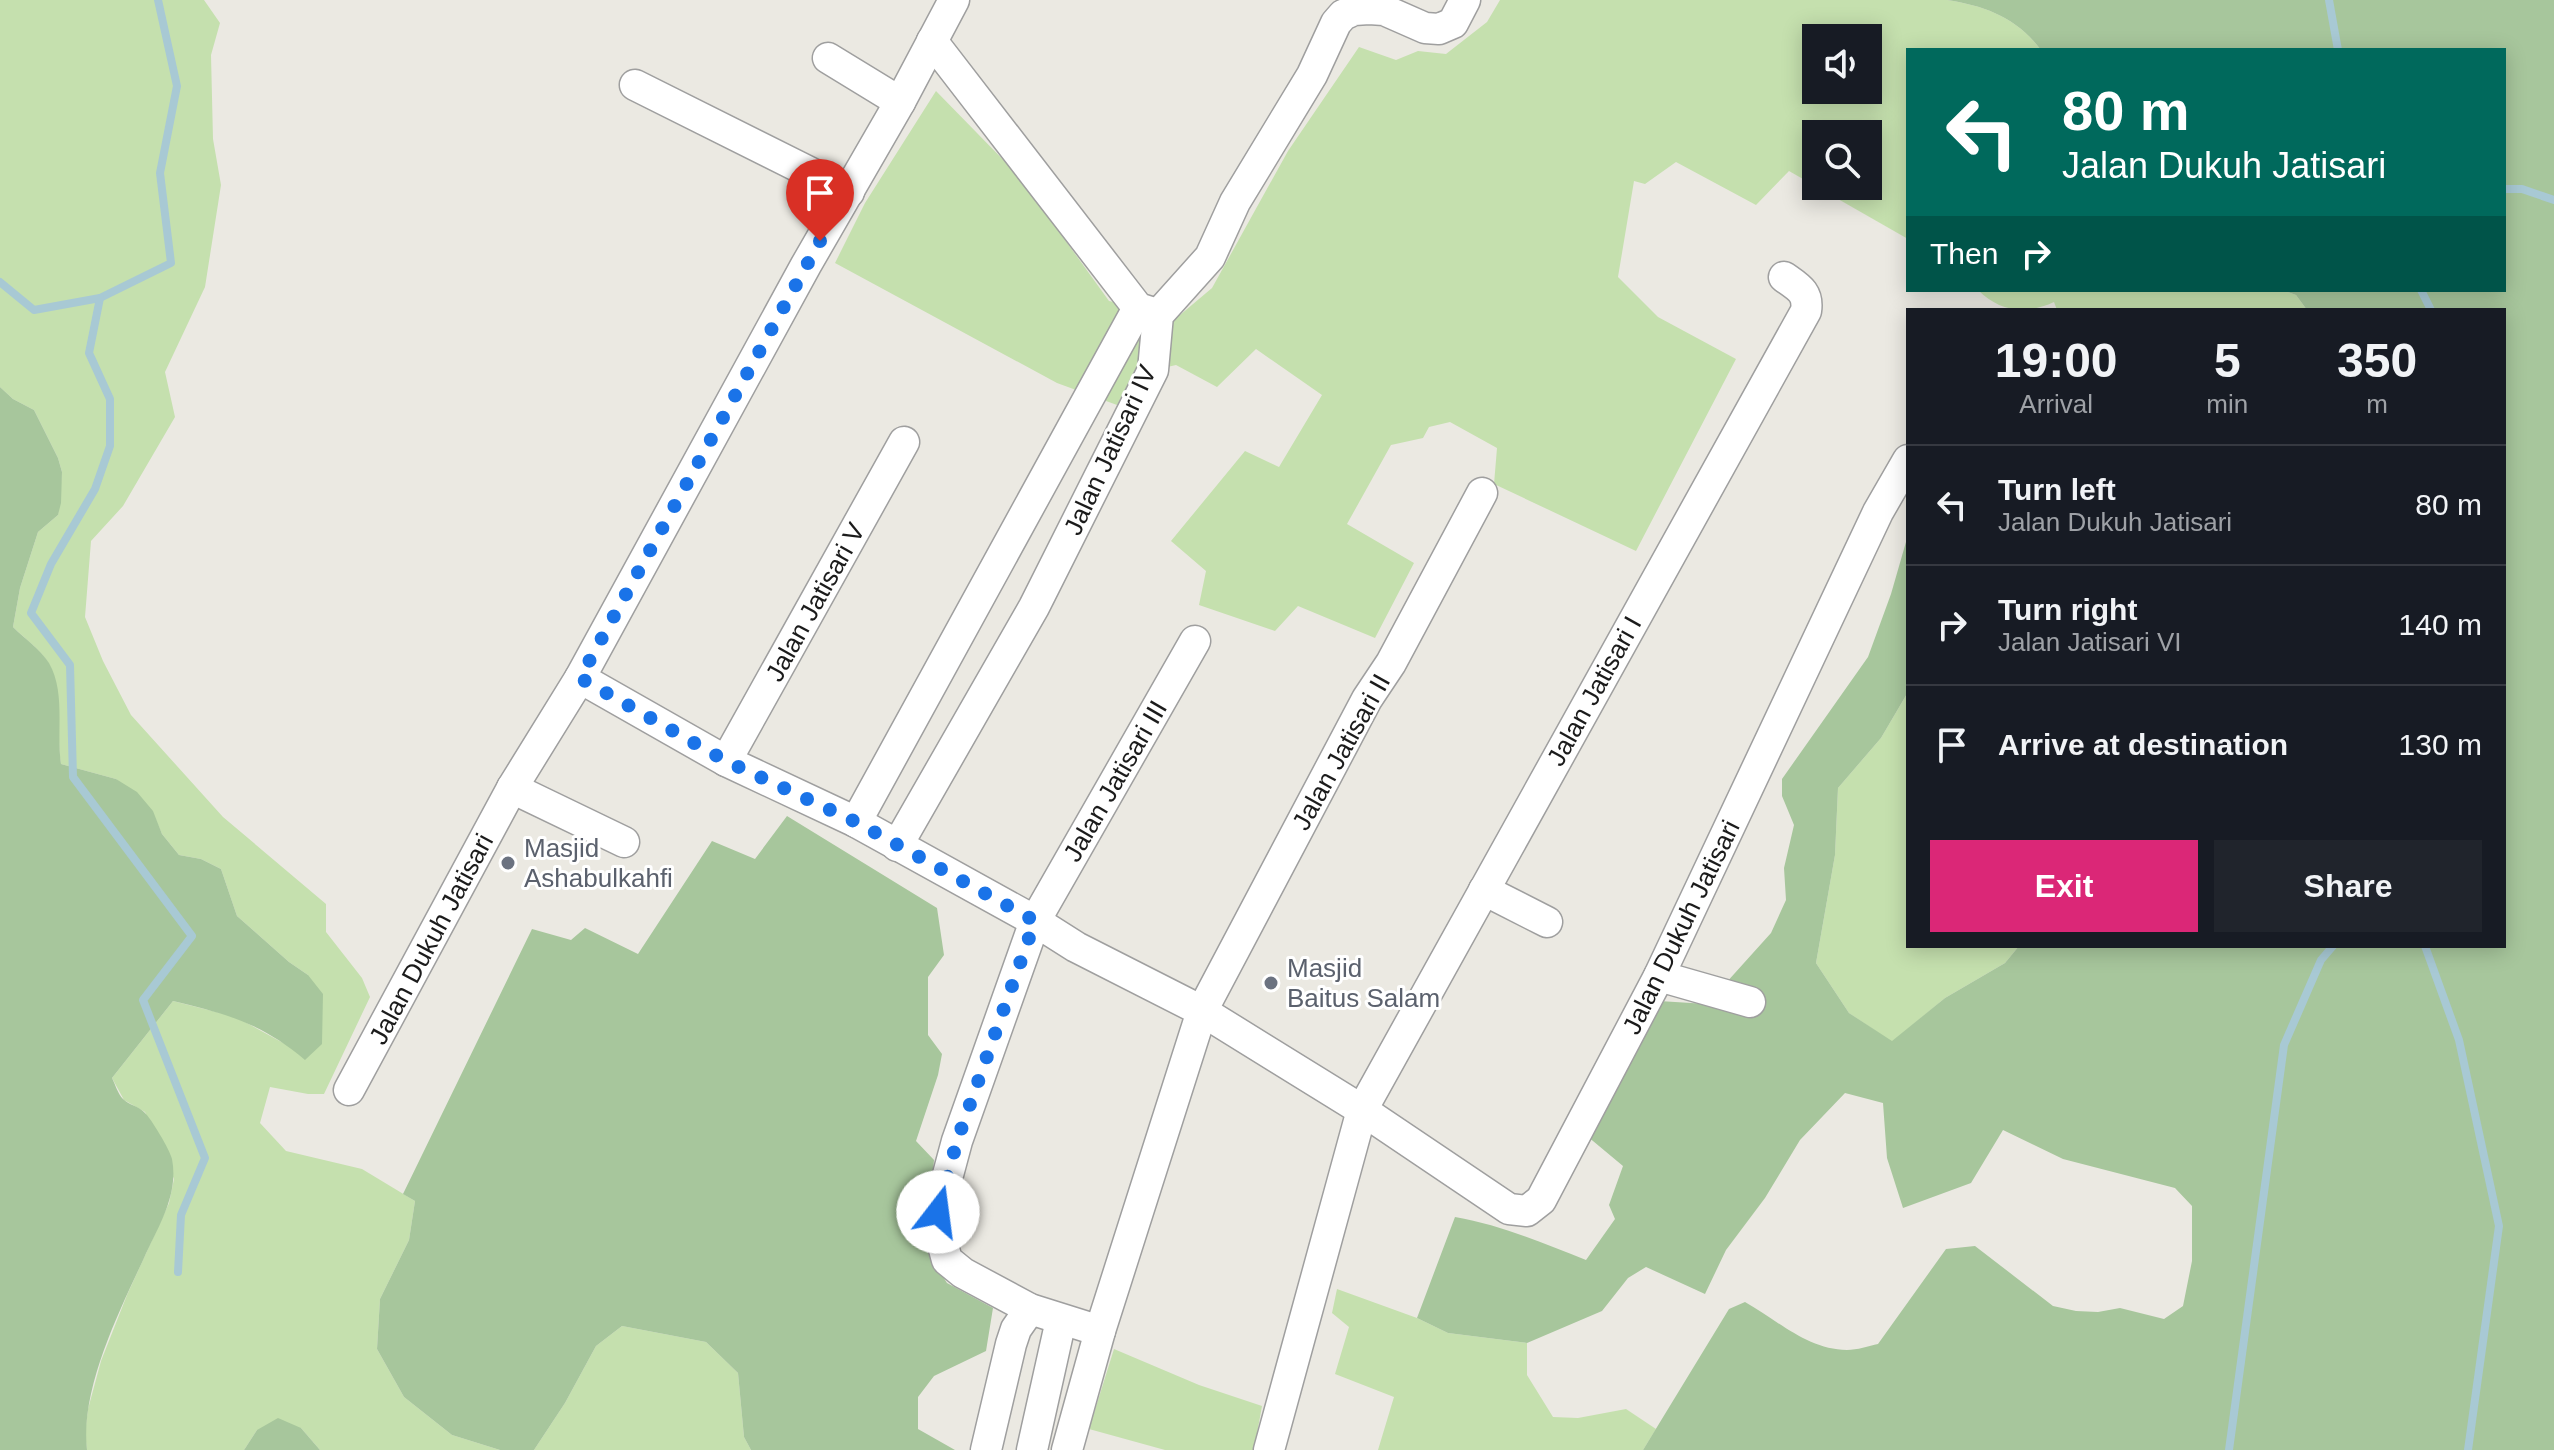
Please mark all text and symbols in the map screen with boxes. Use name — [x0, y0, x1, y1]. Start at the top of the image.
map controls — [1802, 24, 1882, 200]
button: sound — [1802, 24, 1882, 104]
text: 80 m — [2062, 79, 2190, 142]
icon: left — [1930, 80, 2034, 184]
button: search — [1802, 120, 1882, 200]
text: Jalan Dukuh Jatisari — [2062, 145, 2386, 186]
pin — [786, 159, 854, 241]
icon: arrive — [798, 171, 842, 215]
icon: right — [2014, 232, 2058, 276]
text: Then — [1930, 237, 1998, 270]
text: 19:00 — [1995, 334, 2118, 387]
text: 5 — [2214, 334, 2241, 387]
text: 350 — [2337, 334, 2417, 387]
street label: Jalan Jatisari IV — [1058, 360, 1163, 540]
text: Arrival — [2019, 389, 2093, 419]
text: min — [2206, 389, 2248, 419]
text: m — [2366, 389, 2388, 419]
text: Turn left — [1998, 473, 2116, 506]
icon: left — [1930, 483, 1974, 527]
text: 80 m — [2415, 488, 2482, 521]
text: Jalan Dukuh Jatisari — [1998, 507, 2232, 537]
street label: Jalan Jatisari V — [759, 517, 871, 686]
text: Turn right — [1998, 593, 2137, 626]
icon: right — [1930, 603, 1974, 647]
text: 140 m — [2399, 608, 2482, 641]
street label: Jalan Jatisari I — [1541, 611, 1647, 771]
text: Jalan Jatisari VI — [1998, 627, 2182, 657]
street label: Jalan Jatisari II — [1286, 669, 1396, 835]
street label: Jalan Jatisari III — [1057, 695, 1173, 867]
icon: arrive — [1930, 723, 1974, 767]
text: Arrive at destination — [1998, 728, 2288, 761]
text: 130 m — [2399, 728, 2482, 761]
street label: Jalan Dukuh Jatisari — [1616, 815, 1746, 1039]
street label: Jalan Dukuh Jatisari — [363, 829, 499, 1049]
place label: Masjid Ashabulkahfi — [524, 833, 673, 893]
button: Exit — [1930, 840, 2198, 932]
button: Share — [2214, 840, 2482, 932]
marker: Masjid Ashabulkahfi — [499, 854, 517, 872]
place label: Masjid Baitus Salam — [1287, 953, 1440, 1013]
marker: Masjid Baitus Salam — [1262, 974, 1280, 992]
position arrow — [896, 1170, 980, 1254]

